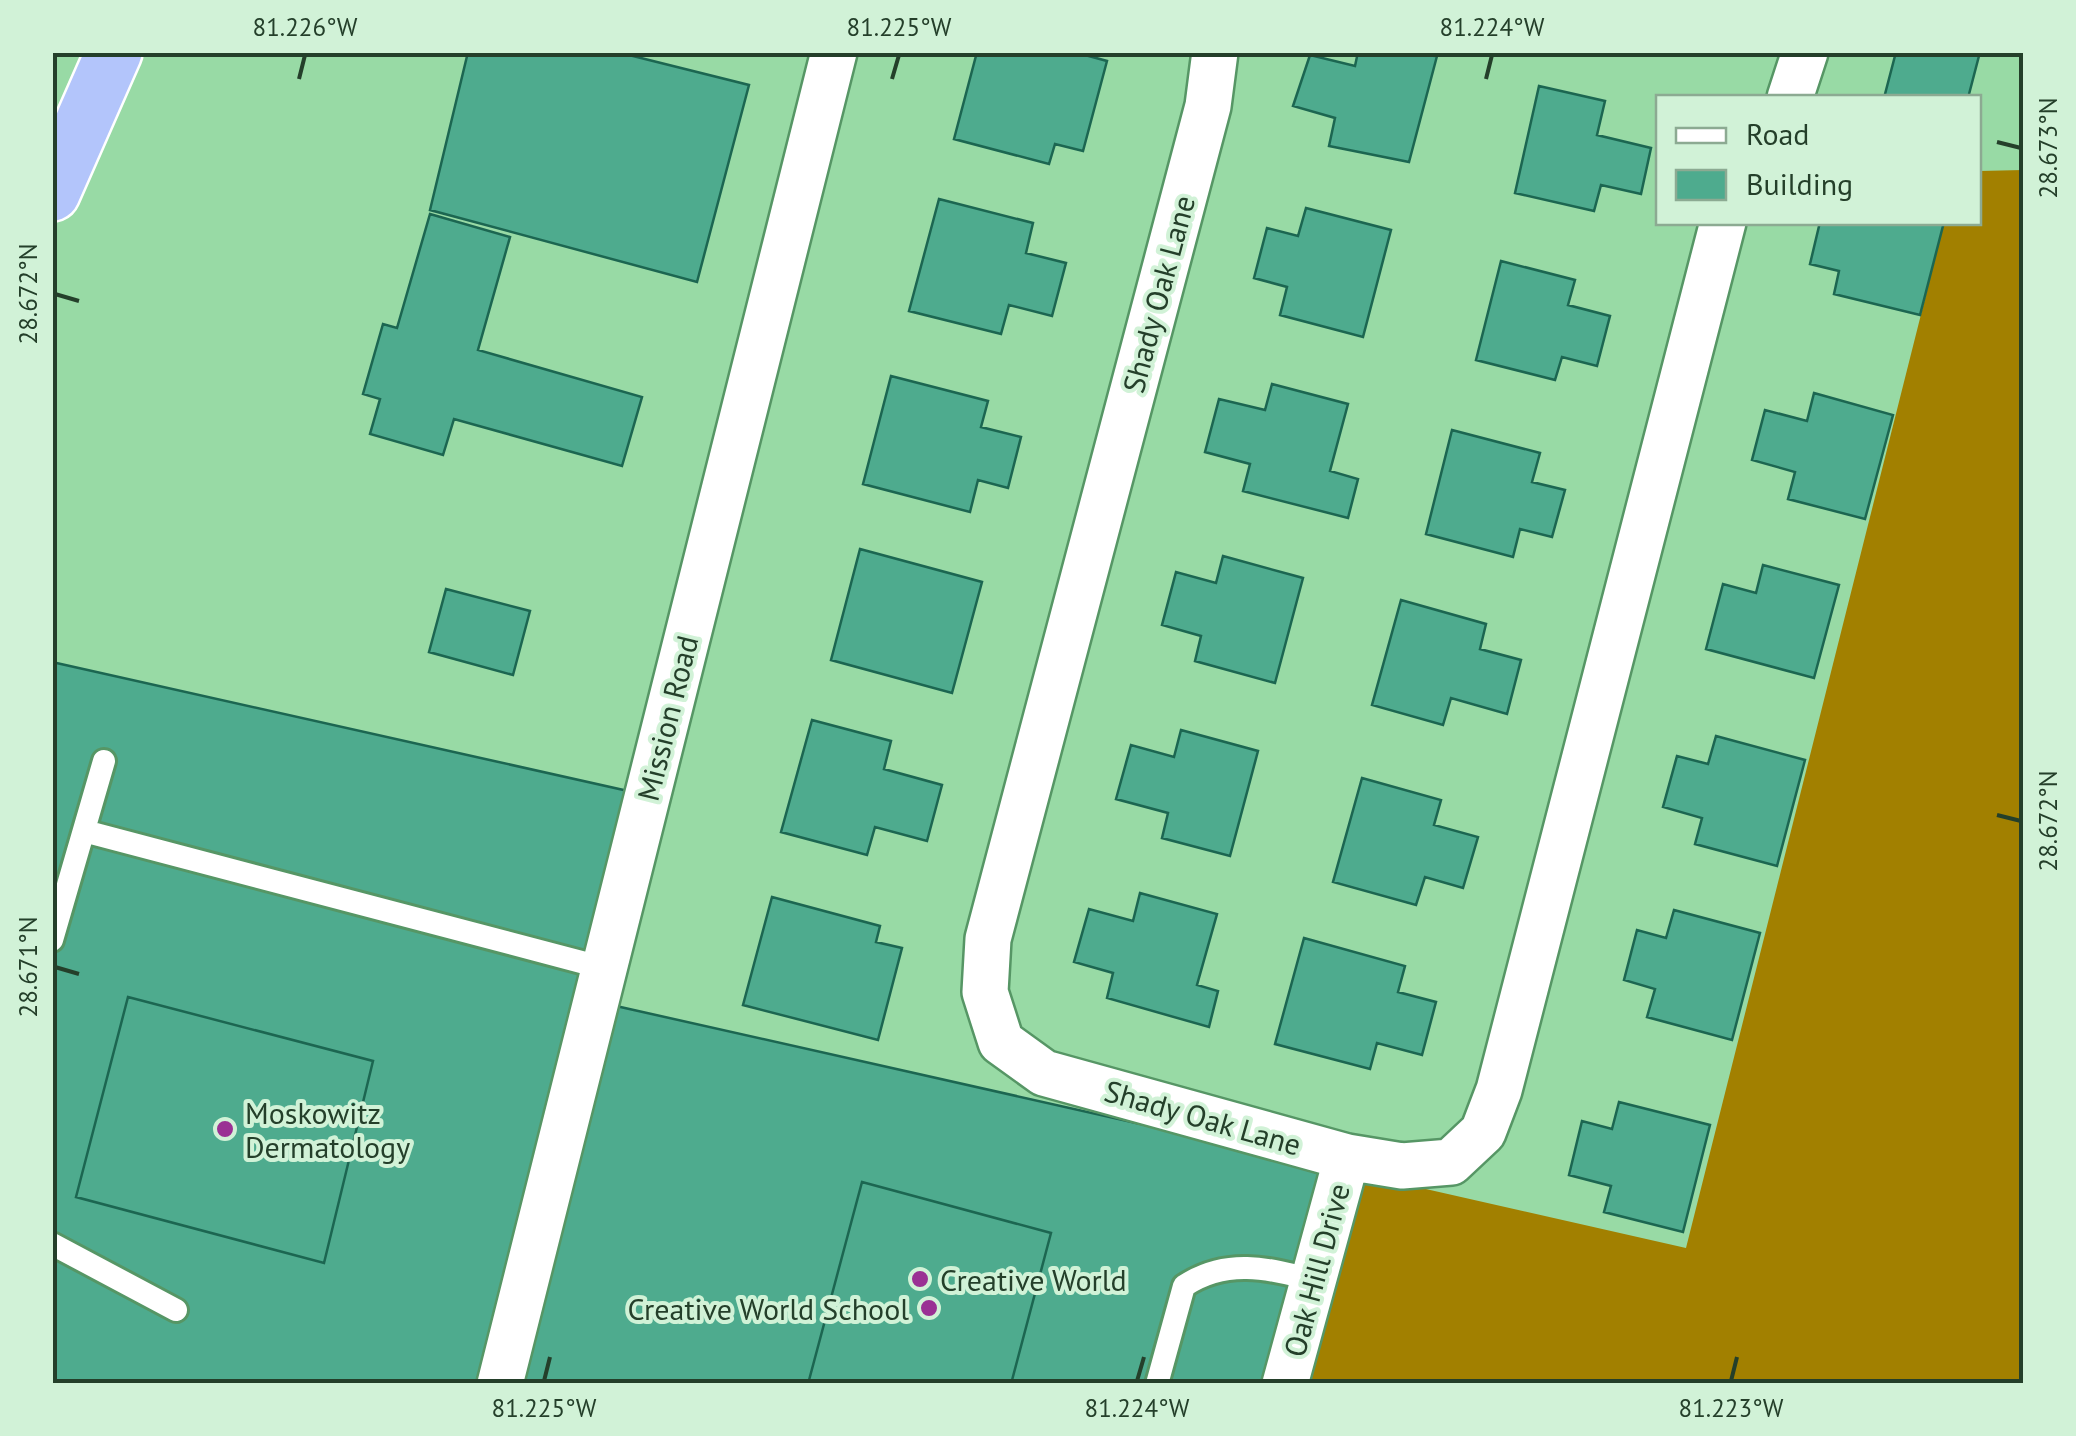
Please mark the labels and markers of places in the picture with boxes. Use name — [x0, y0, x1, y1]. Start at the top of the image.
place label: Moskowitz Dermatology — [245, 1093, 410, 1166]
marker: Moskowitz Dermatology — [214, 1118, 236, 1140]
place label: Creative World — [940, 1260, 1127, 1299]
marker: Creative World — [909, 1268, 931, 1290]
place label: Creative World School — [627, 1289, 909, 1328]
marker: Creative World School — [918, 1297, 940, 1319]

